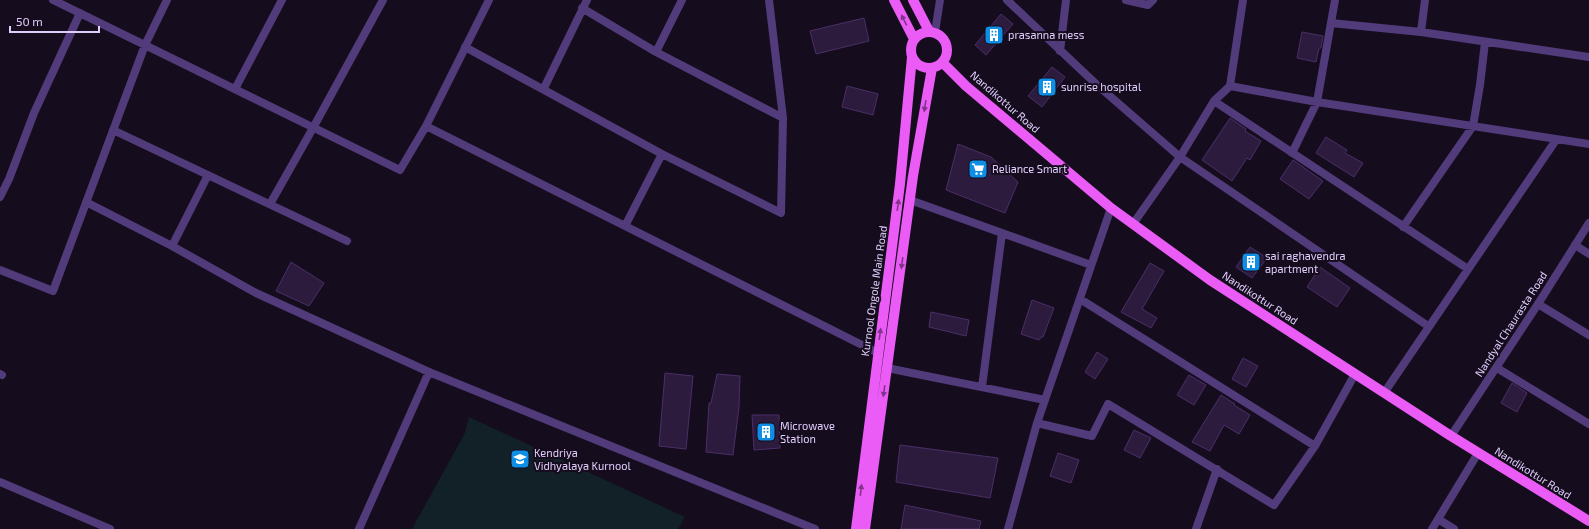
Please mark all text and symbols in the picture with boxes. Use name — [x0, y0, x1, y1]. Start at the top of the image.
scale bar — [10, 8, 99, 34]
text: 50 m — [16, 14, 43, 28]
one-way arrow — [901, 14, 907, 25]
building icon: prasanna mess — [983, 24, 1005, 46]
place label: prasanna mess — [1008, 28, 1085, 41]
street label: Nandikottur Road — [968, 68, 1043, 135]
building icon: sunrise hospital — [1036, 76, 1058, 98]
place label: sunrise hospital — [1061, 80, 1142, 93]
one-way arrow — [922, 100, 928, 112]
supermarket icon: Reliance Smart — [967, 158, 989, 180]
place label: Reliance Smart — [992, 162, 1067, 175]
one-way arrow — [894, 199, 901, 211]
street label: Kurnool Ongole Main Road — [858, 225, 889, 357]
place label: sai raghavendra apartment — [1265, 249, 1346, 275]
building icon: sai raghavendra apartment — [1240, 251, 1262, 273]
one-way arrow — [899, 256, 905, 269]
street label: Nandikottur Road — [1220, 268, 1301, 327]
street label: Nandyal Chaurasta Road — [1472, 269, 1549, 379]
one-way arrow — [877, 327, 883, 340]
one-way arrow — [881, 385, 887, 397]
place label: Microwave Station — [780, 419, 835, 445]
building icon: Microwave Station — [755, 421, 777, 443]
street label: Nandikottur Road — [1493, 444, 1574, 501]
place label: Kendriya Vidhyalaya Kurnool — [534, 446, 632, 472]
school or university icon: Kendriya Vidhyalaya Kurnool — [509, 448, 531, 470]
one-way arrow — [857, 484, 864, 496]

